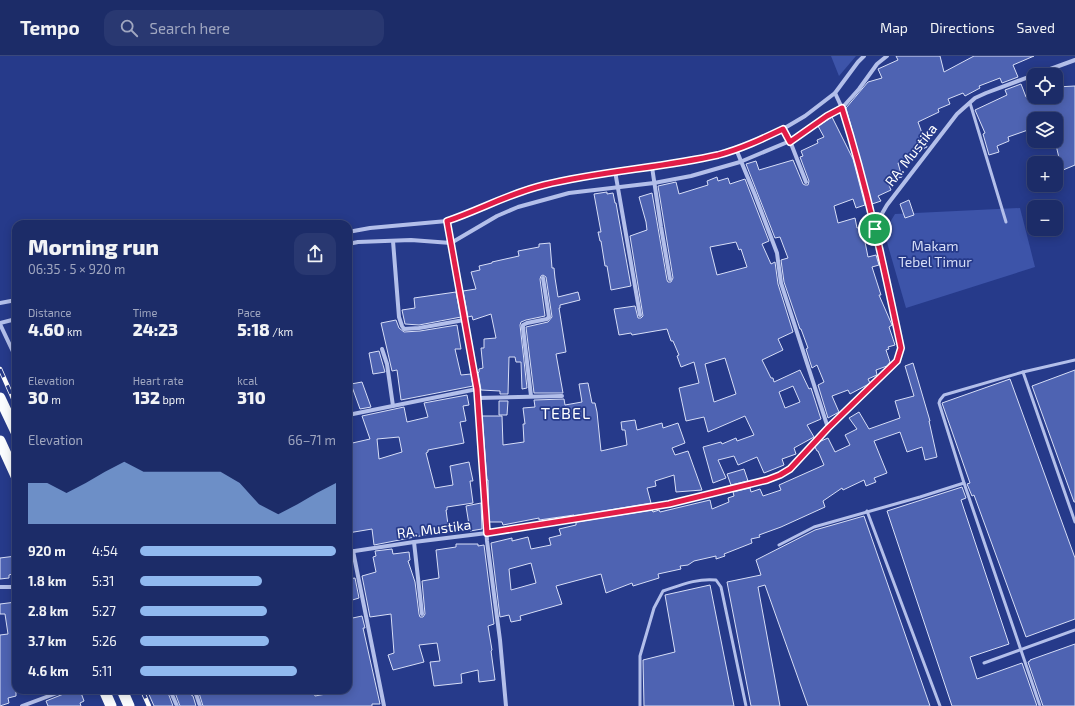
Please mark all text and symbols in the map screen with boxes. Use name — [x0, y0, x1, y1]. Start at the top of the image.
search box — [104, 10, 384, 46]
text: Tempo — [20, 16, 80, 39]
icon: search — [118, 17, 140, 39]
text: Search here — [150, 19, 230, 37]
text: Map — [880, 19, 908, 36]
text: Directions — [930, 19, 995, 36]
text: Saved — [1017, 19, 1055, 36]
map controls — [1027, 68, 1063, 236]
button: locate — [1027, 68, 1063, 104]
button: layers — [1027, 112, 1063, 148]
street label: RA. Mustika — [881, 120, 940, 189]
button: + — [1027, 156, 1063, 192]
button: − — [1027, 200, 1063, 236]
pin — [858, 212, 892, 246]
icon: arrive — [864, 218, 886, 240]
text: Morning run — [28, 233, 159, 259]
button: share — [294, 233, 336, 275]
park label: Makam Tebel Timur — [898, 237, 972, 270]
text: 06:35 · 5 × 920 m — [28, 261, 125, 277]
text: Distance — [28, 306, 71, 319]
text: Time — [133, 306, 157, 319]
text: Pace — [237, 306, 261, 319]
text: 4.60 — [28, 319, 65, 339]
text: 24:23 — [133, 319, 178, 339]
text: 5:18 — [237, 319, 270, 339]
text: km — [65, 325, 82, 338]
text: /km — [270, 325, 293, 338]
text: Elevation — [28, 374, 75, 387]
text: Heart rate — [133, 374, 184, 387]
text: kcal — [237, 374, 257, 387]
text: 30 — [28, 387, 49, 407]
text: 132 — [133, 387, 160, 407]
text: 310 — [237, 387, 266, 407]
text: m — [49, 393, 61, 406]
text: bpm — [160, 393, 185, 406]
district label: TEBEL — [541, 403, 591, 422]
text: Elevation — [28, 432, 83, 448]
text: 66–71 m — [288, 432, 336, 448]
street label: RA. Mustika — [396, 516, 472, 541]
text: 920 m — [28, 543, 66, 559]
text: 4:54 — [92, 543, 118, 559]
text: 1.8 km — [28, 573, 66, 589]
text: 5:31 — [92, 573, 114, 589]
text: 2.8 km — [28, 603, 68, 619]
text: 5:27 — [92, 603, 116, 619]
text: 3.7 km — [28, 633, 67, 649]
text: 5:26 — [92, 633, 117, 649]
text: 4.6 km — [28, 663, 69, 679]
text: 5:11 — [92, 663, 112, 679]

